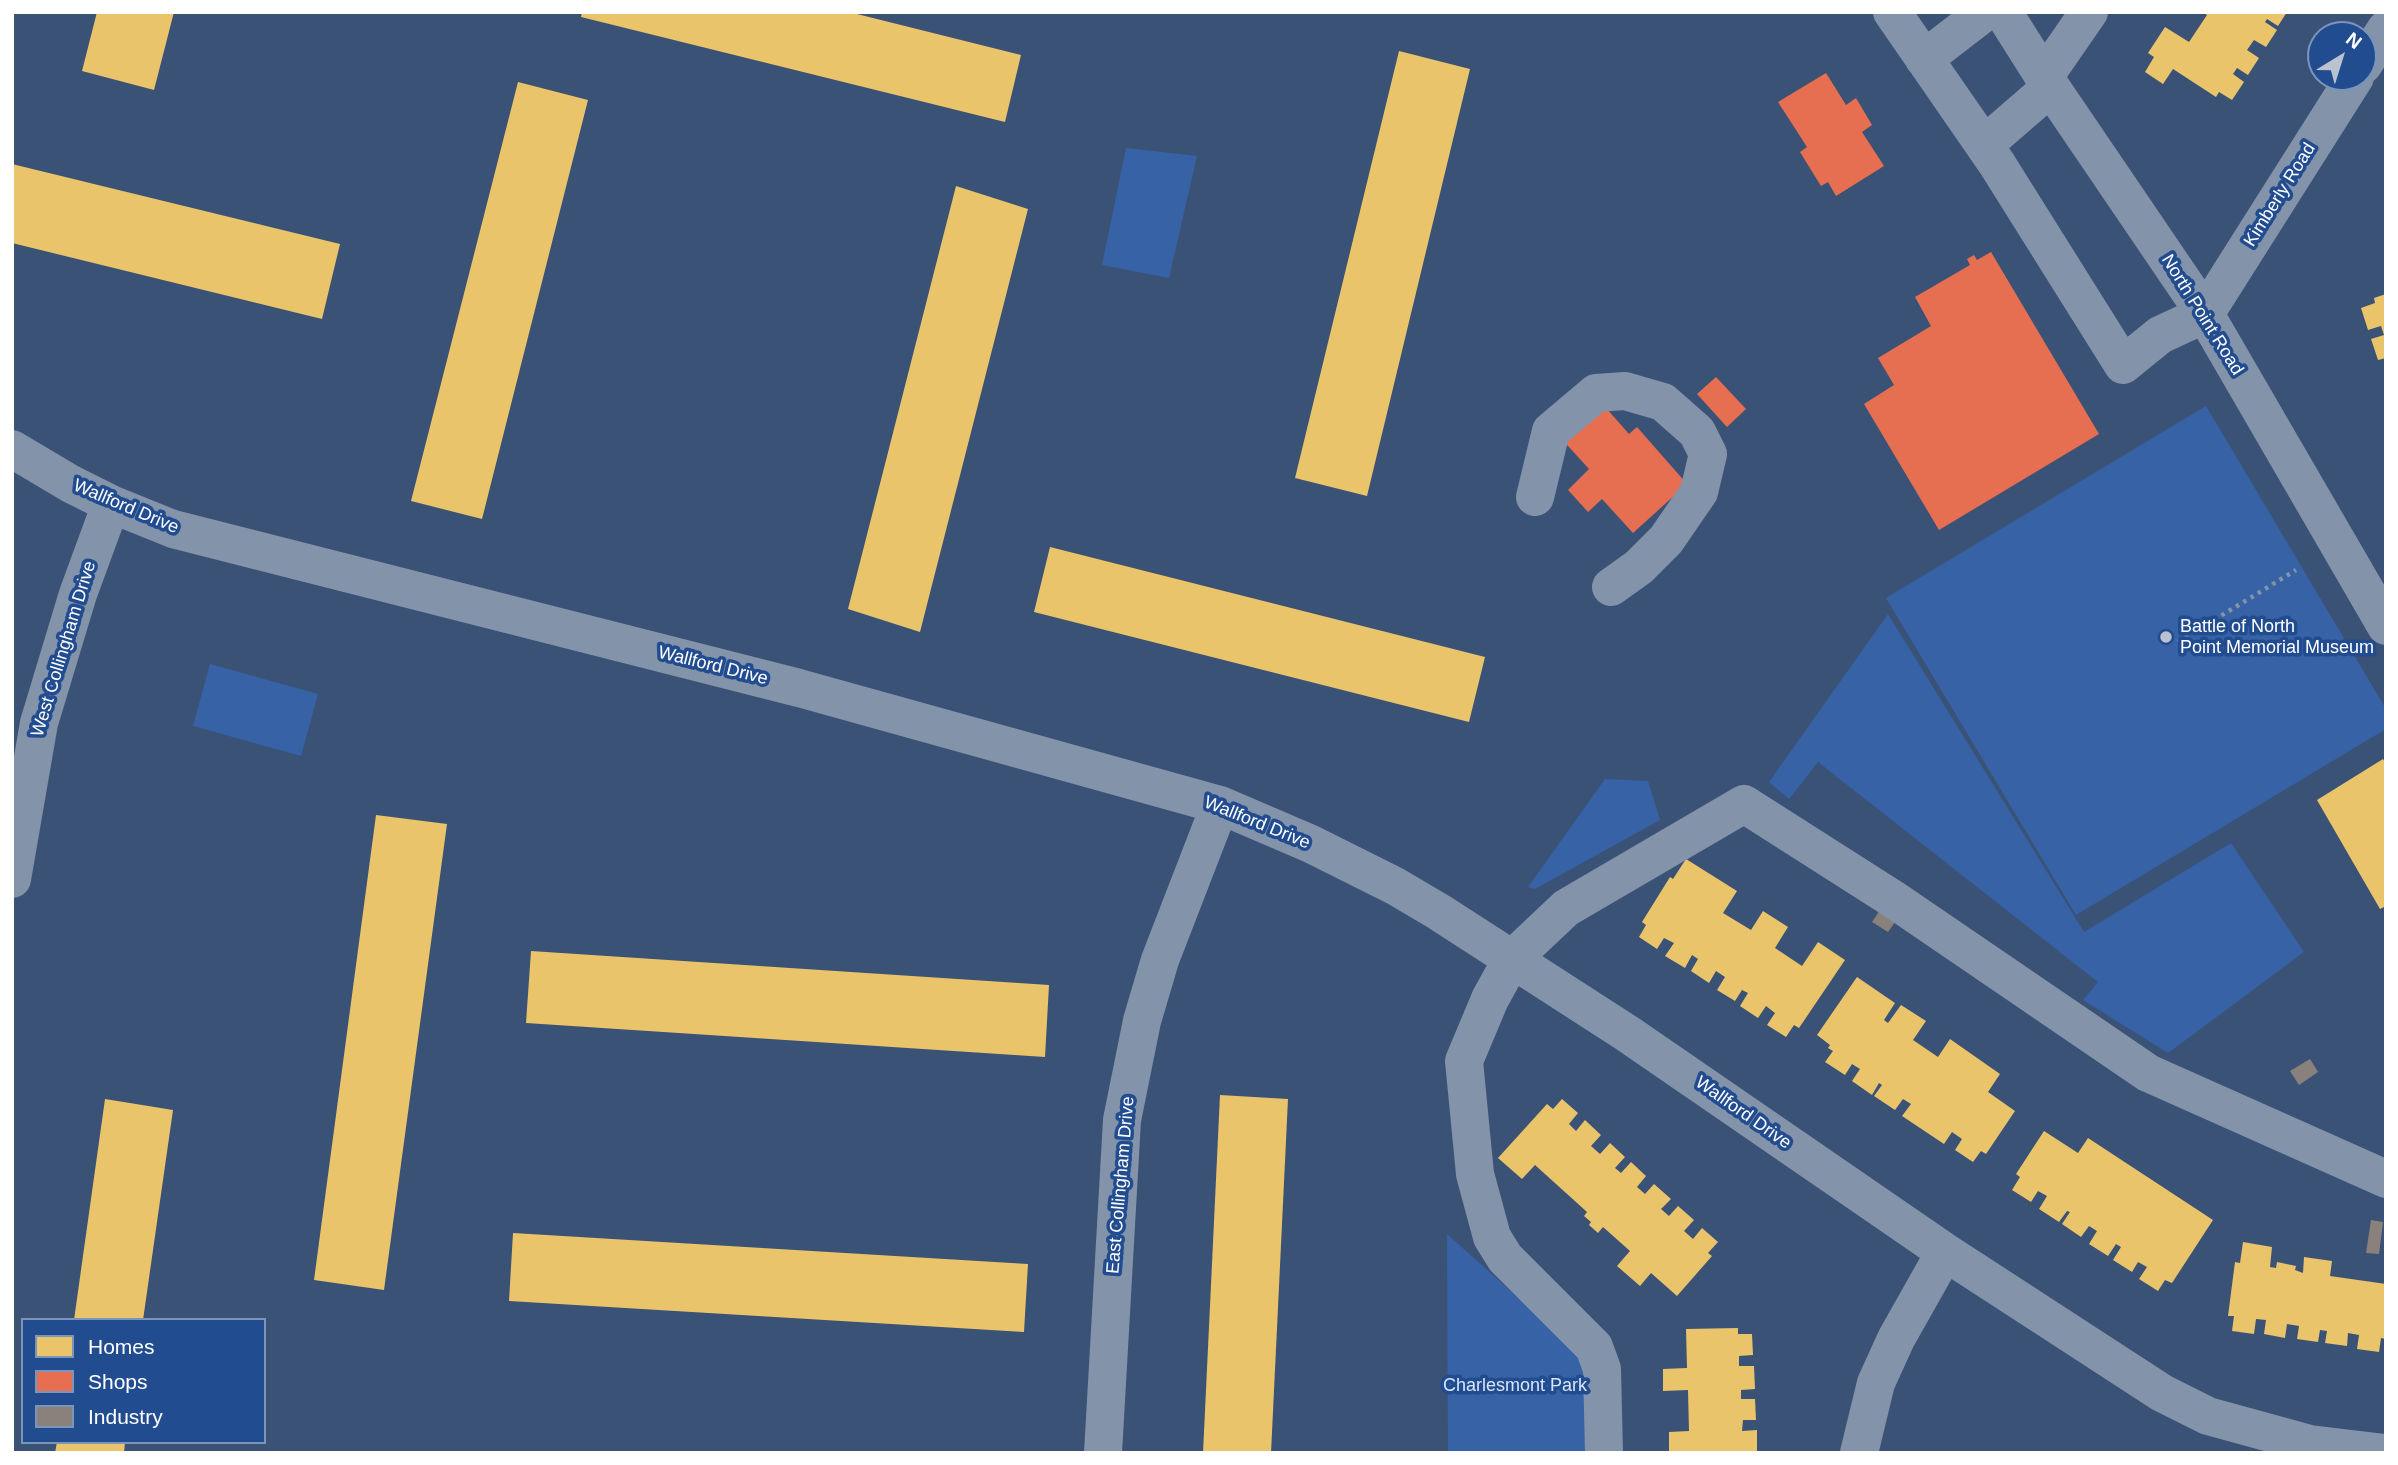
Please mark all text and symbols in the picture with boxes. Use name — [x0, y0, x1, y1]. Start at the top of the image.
north arrow — [2307, 21, 2377, 91]
text: N — [2342, 28, 2366, 53]
street label: Kimberly Road — [2240, 139, 2320, 251]
street label: North Point Road — [2156, 251, 2248, 379]
street label: Wallford Drive — [70, 475, 182, 539]
street label: West Collingham Drive — [27, 558, 101, 740]
place label: Battle of North Point Memorial Museum — [2180, 616, 2374, 658]
marker: Battle of North Point Memorial Museum — [2158, 629, 2174, 645]
street label: Wallford Drive — [656, 642, 770, 690]
street label: Wallford Drive — [1201, 792, 1313, 854]
street label: Wallford Drive — [1691, 1072, 1795, 1154]
street label: East Collingham Drive — [1102, 1095, 1140, 1275]
legend — [21, 1318, 266, 1444]
text: Homes — [88, 1335, 155, 1358]
text: Shops — [88, 1370, 148, 1393]
park label: Charlesmont Park — [1443, 1375, 1587, 1397]
text: Industry — [88, 1405, 163, 1428]

